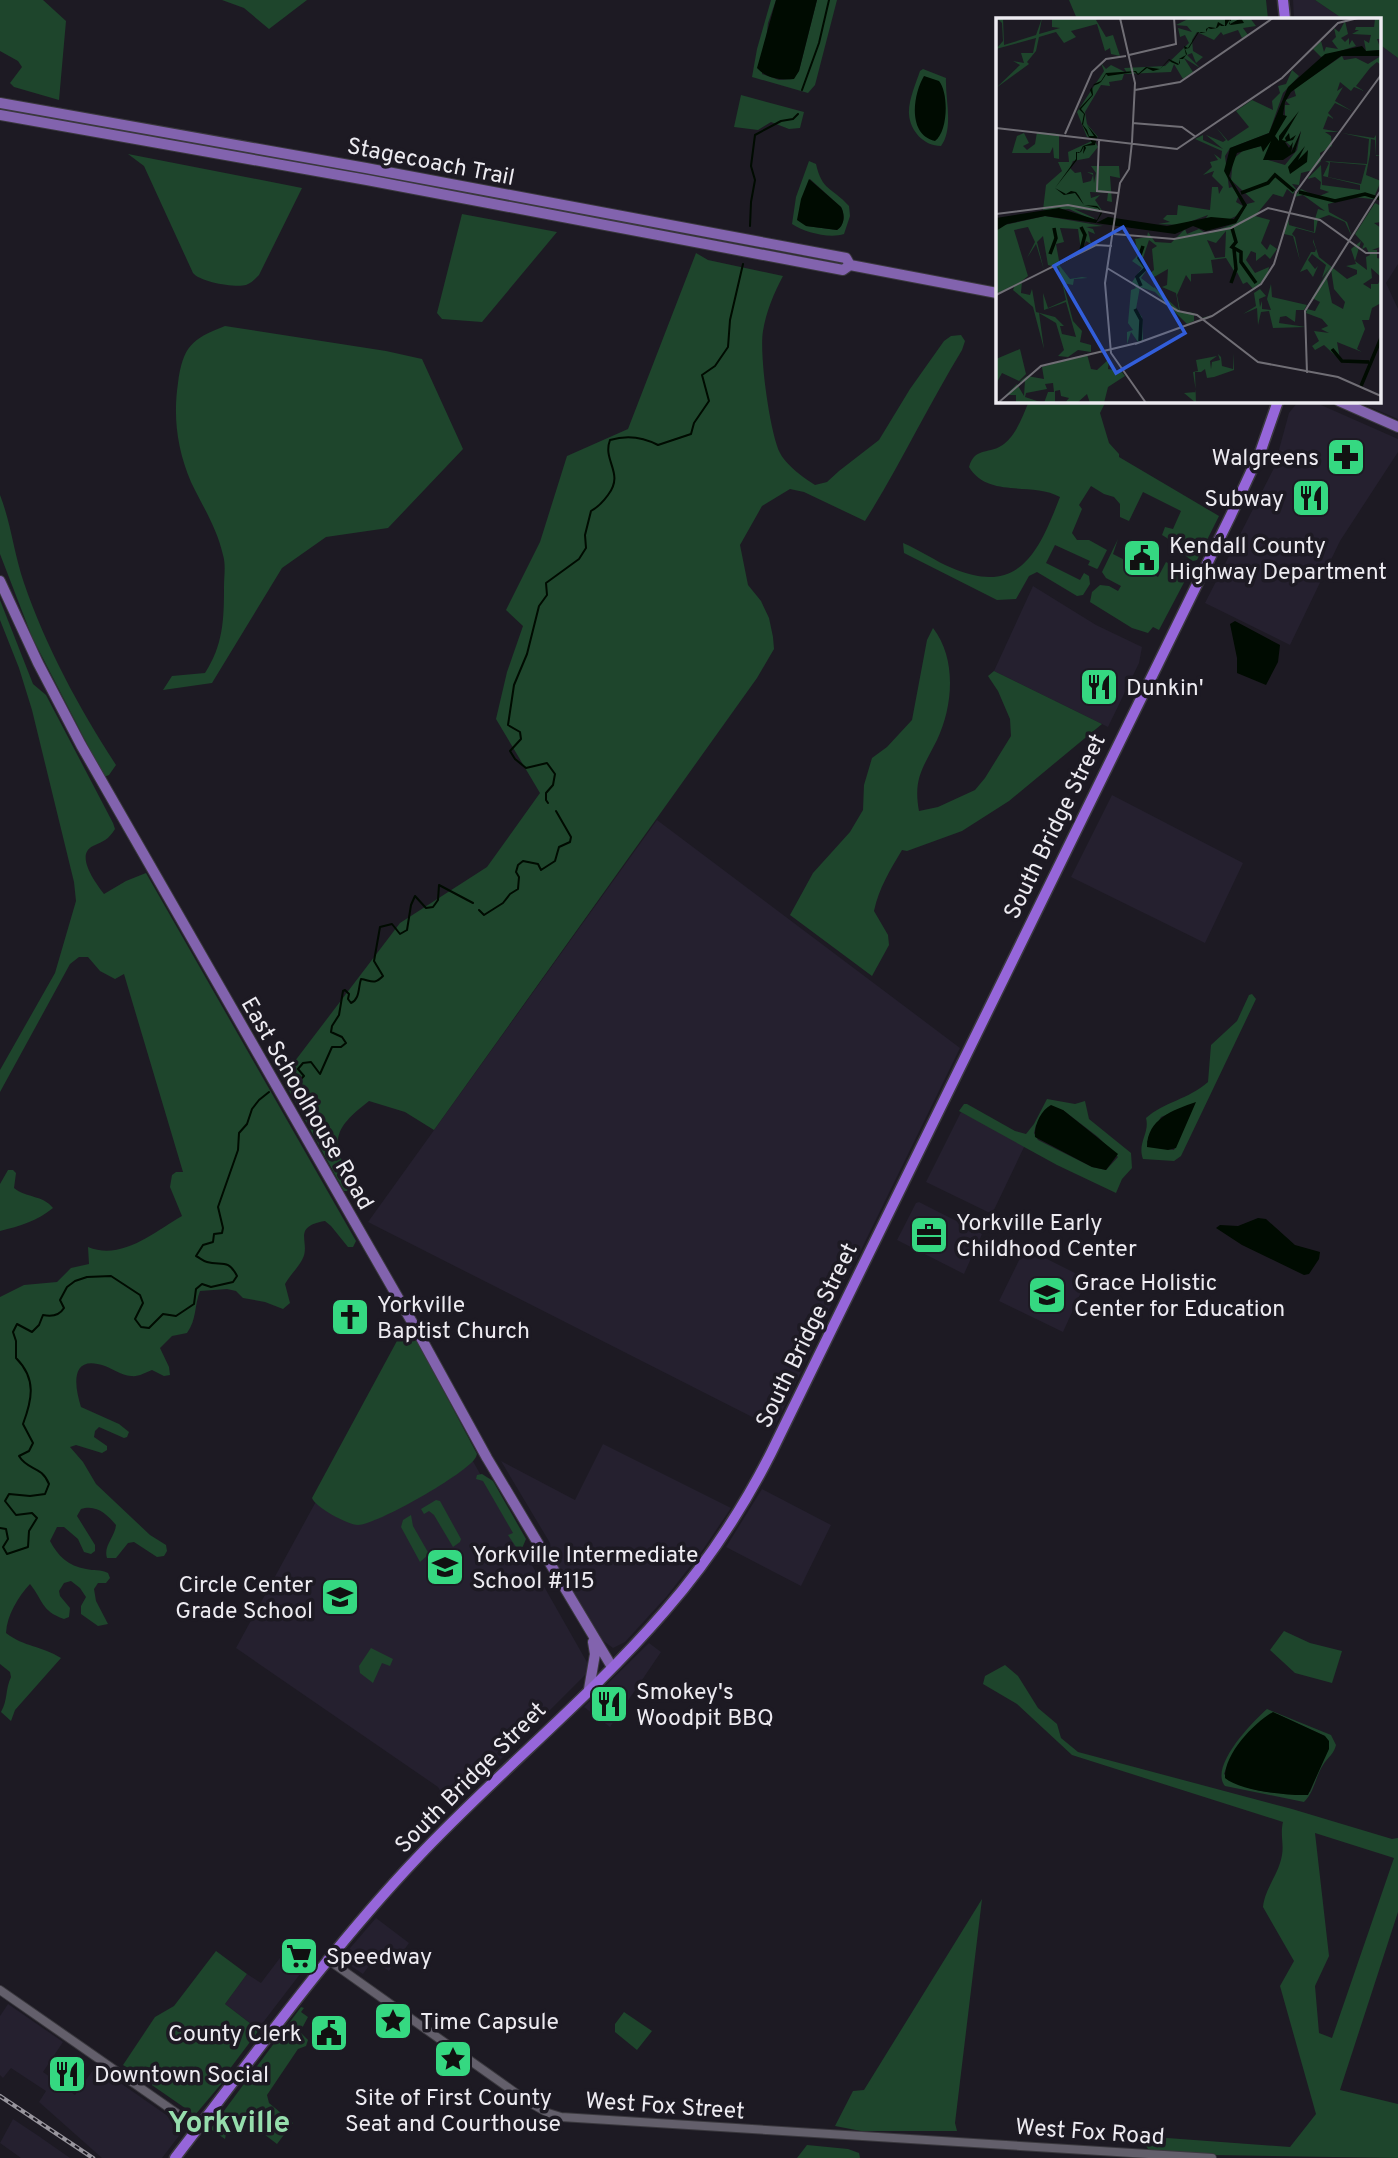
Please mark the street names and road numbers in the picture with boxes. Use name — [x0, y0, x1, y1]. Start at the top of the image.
street label: Stagecoach Trail — [344, 133, 517, 194]
street label: South Bridge Street — [999, 730, 1114, 924]
street label: East Schoolhouse Road — [233, 993, 379, 1216]
street label: South Bridge Street — [751, 1239, 866, 1433]
street label: South Bridge Street — [390, 1697, 554, 1861]
street label: West Fox Street — [584, 2087, 746, 2128]
street label: West Fox Road — [1014, 2114, 1165, 2153]

